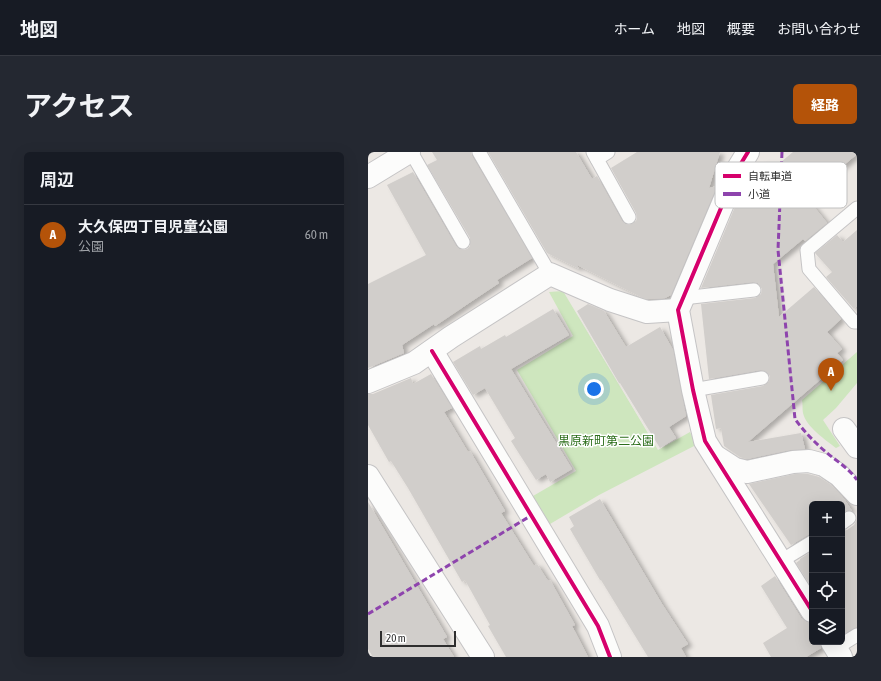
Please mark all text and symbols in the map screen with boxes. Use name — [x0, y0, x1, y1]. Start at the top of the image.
text: 地図 — [20, 18, 58, 40]
text: ホーム — [613, 21, 655, 37]
text: 地図 — [677, 21, 705, 37]
text: 概要 — [727, 21, 755, 37]
text: お問い合わせ — [777, 21, 861, 37]
button: 経路 — [793, 84, 857, 124]
text: アクセス — [24, 90, 135, 122]
legend — [715, 162, 847, 208]
text: 周辺 — [40, 170, 74, 190]
text: 自転車道 — [748, 170, 792, 182]
text: 小道 — [748, 188, 770, 200]
text: 大久保四丁目児童公園 — [78, 218, 228, 235]
text: A — [50, 227, 56, 242]
text: 60 m — [305, 227, 328, 242]
text: 公園 — [78, 239, 104, 254]
pin: A — [818, 358, 844, 391]
your location — [584, 379, 604, 399]
park label: 黒原新町第二公園 — [558, 434, 654, 448]
map controls — [809, 501, 845, 645]
button: + — [809, 501, 845, 537]
button: − — [809, 537, 845, 573]
button: locate — [809, 573, 845, 609]
button: layers — [809, 609, 845, 645]
scale bar — [380, 629, 456, 648]
text: 20 m — [386, 632, 406, 644]

